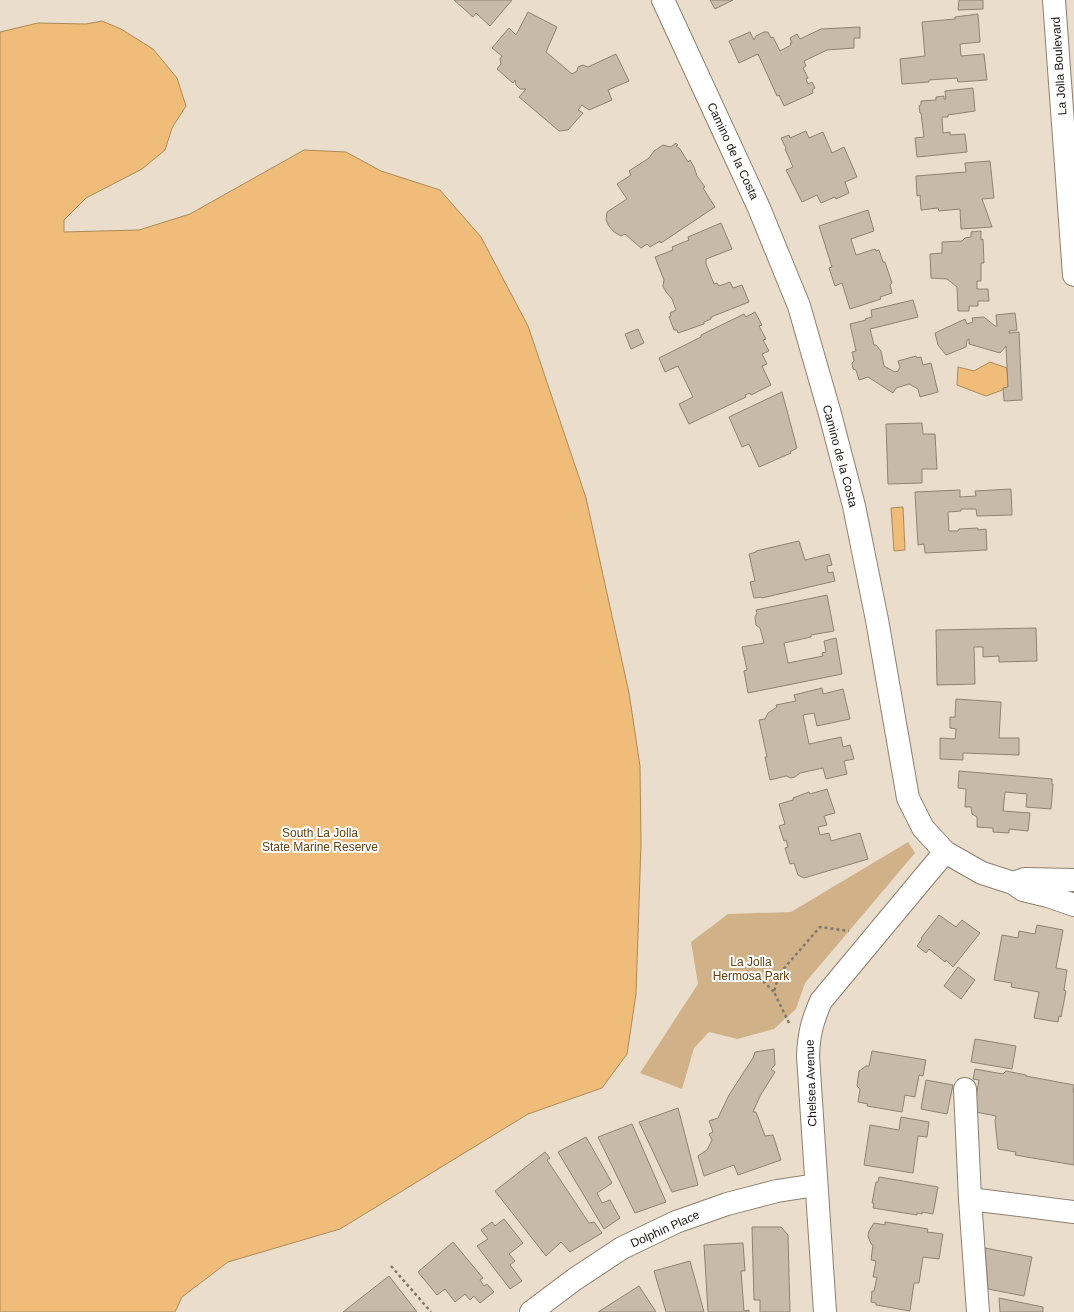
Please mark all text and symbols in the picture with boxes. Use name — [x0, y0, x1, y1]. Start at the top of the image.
street label: La Jolla Boulevard — [1049, 16, 1069, 116]
street label: Camino de la Costa — [704, 100, 762, 202]
street label: Camino de la Costa — [820, 403, 860, 509]
park label: South La Jolla State Marine Reserve — [262, 826, 378, 854]
park label: La Jolla Hermosa Park — [713, 955, 790, 983]
street label: Chelsea Avenue — [802, 1039, 820, 1127]
street label: Dolphin Place — [628, 1207, 702, 1250]

